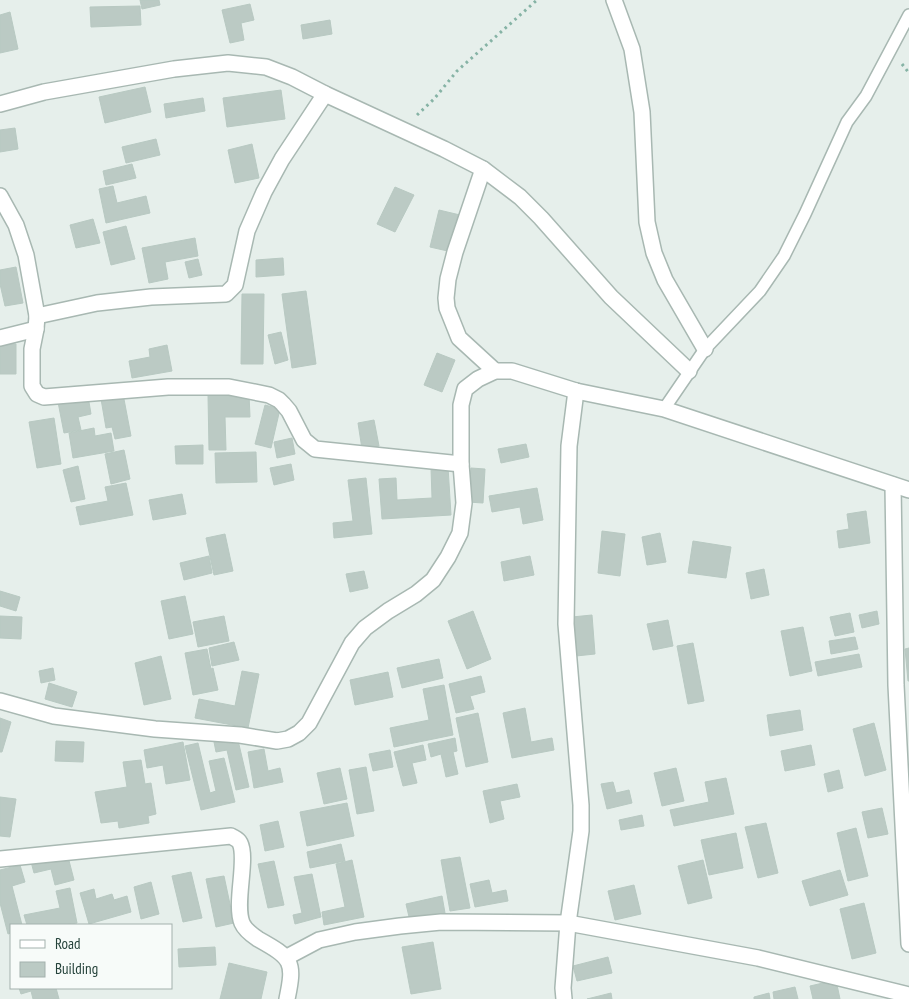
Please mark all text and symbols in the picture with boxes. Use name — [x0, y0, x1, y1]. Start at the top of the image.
legend — [10, 924, 172, 989]
text: Road — [55, 934, 81, 953]
text: Building — [55, 959, 98, 978]

